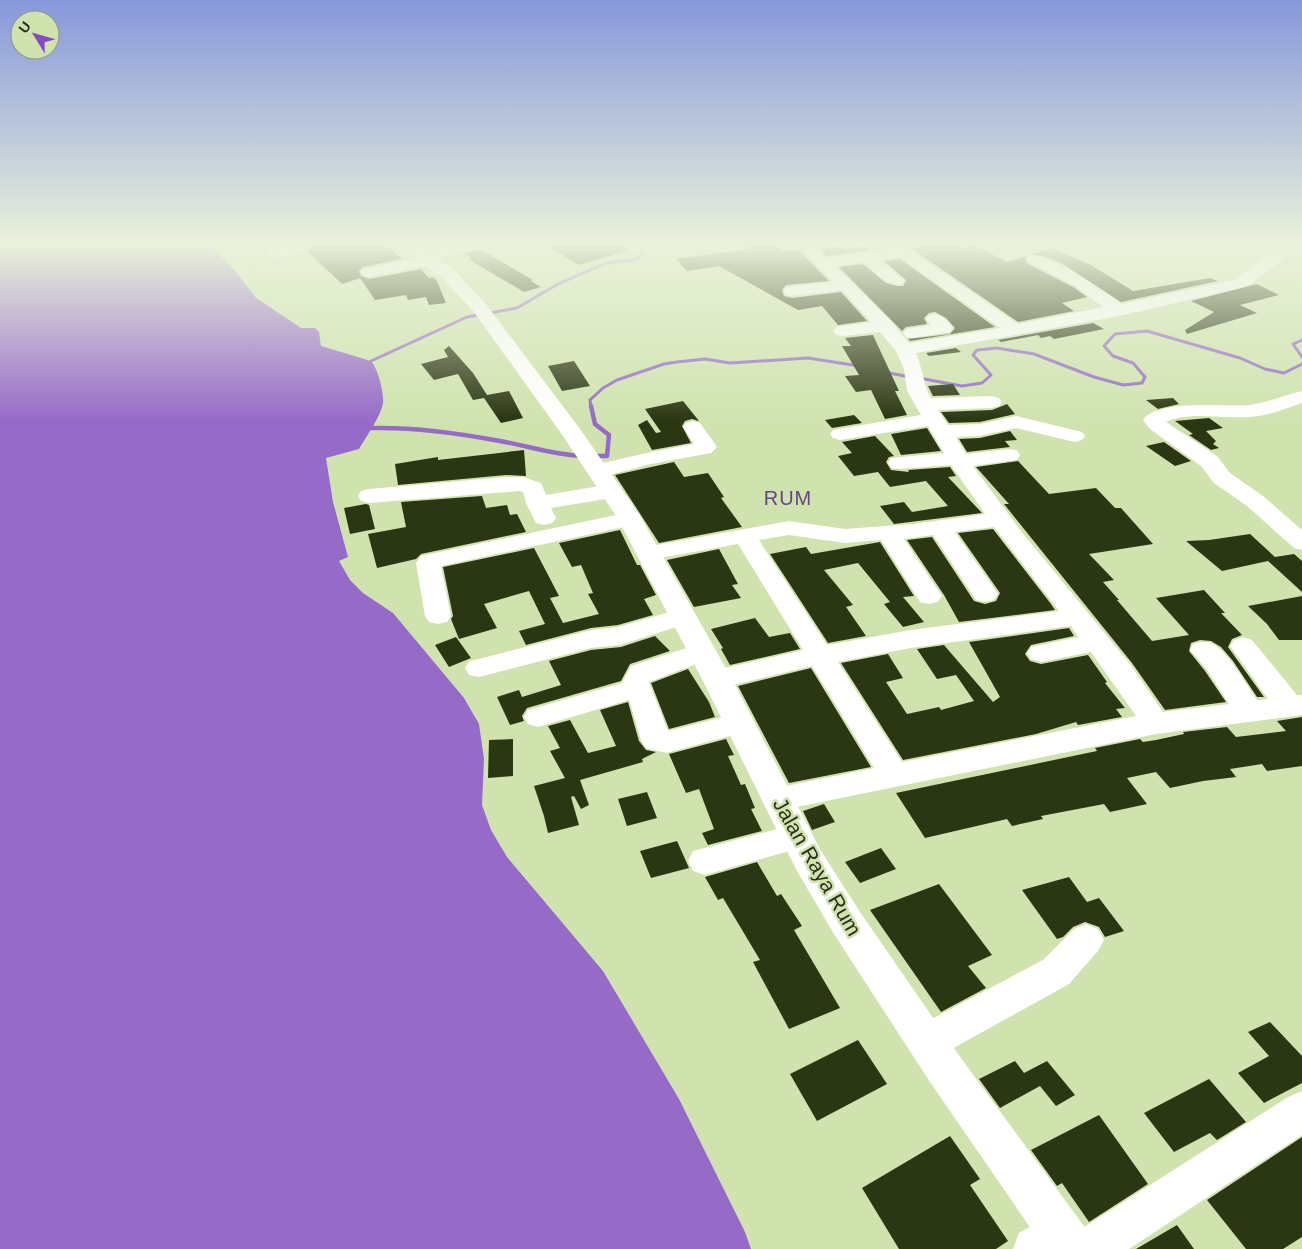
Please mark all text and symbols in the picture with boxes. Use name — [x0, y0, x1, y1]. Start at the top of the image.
north arrow — [10, 10, 60, 60]
text: U — [15, 18, 34, 36]
district label: RUM — [764, 487, 812, 509]
street label: Jalan Raya Rum — [769, 794, 866, 940]

